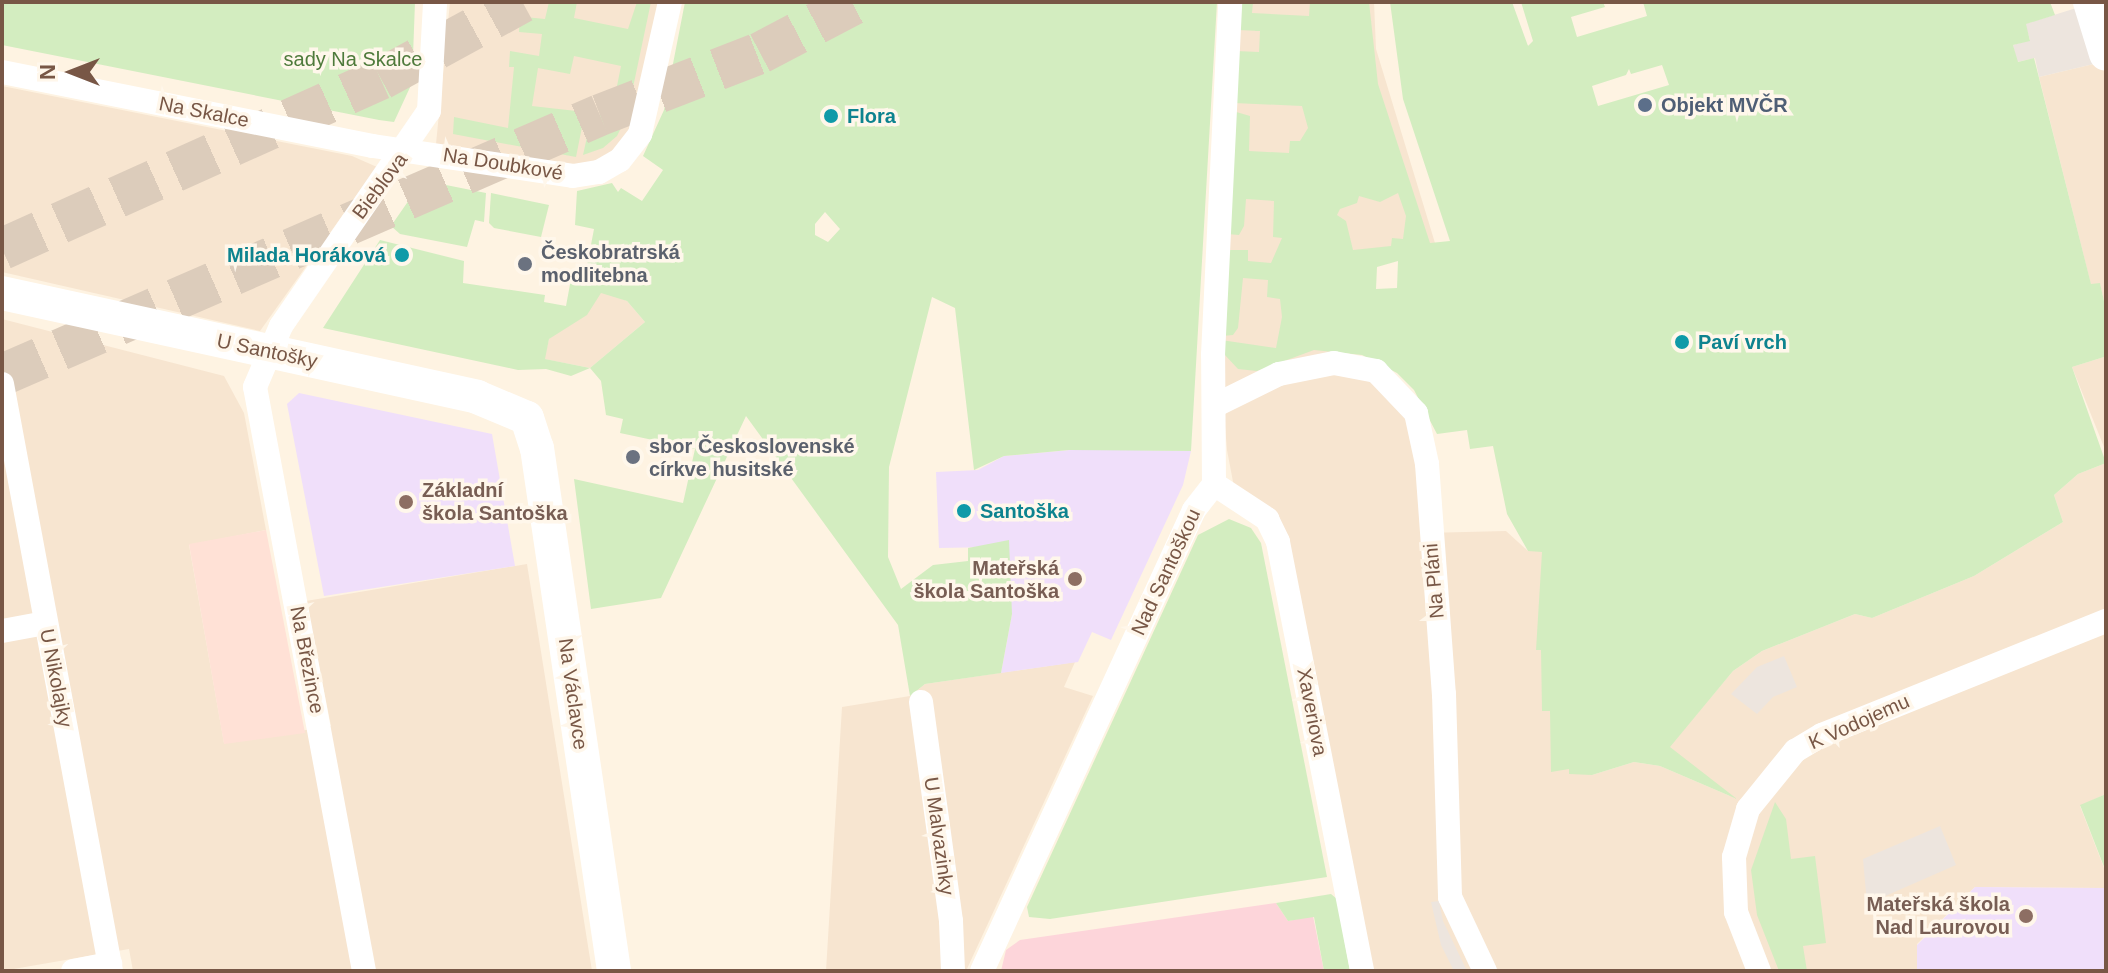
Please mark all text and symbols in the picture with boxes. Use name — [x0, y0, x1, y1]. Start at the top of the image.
north arrow — [32, 32, 112, 112]
park label: sady Na Skalce — [284, 47, 422, 71]
text: N — [35, 64, 60, 80]
street label: Na Skalce — [157, 92, 251, 132]
place label: Objekt MVČR — [1661, 93, 1788, 117]
marker: Objekt MVČR — [1636, 96, 1654, 114]
place label: Flora — [847, 104, 896, 128]
marker: Flora — [822, 107, 840, 125]
street label: Na Doubkové — [441, 143, 565, 185]
street label: Bieblova — [347, 148, 413, 224]
place label: Českobratrská modlitebna — [541, 240, 680, 287]
place label: Milada Horáková — [227, 243, 386, 267]
marker: Milada Horáková — [393, 246, 411, 264]
marker: Českobratrská modlitebna — [516, 255, 534, 273]
street label: U Santošky — [214, 329, 320, 373]
place label: Paví vrch — [1698, 330, 1787, 354]
marker: Paví vrch — [1673, 333, 1691, 351]
place label: sbor Československé církve husitské — [649, 434, 855, 481]
marker: sbor Československé církve husitské — [624, 448, 642, 466]
place label: Základní škola Santoška — [422, 478, 568, 525]
marker: Základní škola Santoška — [397, 493, 415, 511]
place label: Santoška — [980, 499, 1069, 523]
marker: Santoška — [955, 502, 973, 520]
street label: Nad Santoškou — [1126, 505, 1206, 639]
street label: Na Pláni — [1419, 542, 1449, 620]
place label: Mateřská škola Santoška — [913, 556, 1059, 603]
marker: Mateřská škola Santoška — [1066, 570, 1084, 588]
street label: Na Březince — [285, 604, 329, 716]
street label: U Nikolajky — [35, 627, 77, 729]
street label: Na Václavce — [553, 637, 593, 751]
street label: Xaveriova — [1292, 666, 1332, 758]
street label: K Vodojemu — [1805, 689, 1913, 755]
street label: U Malvazinky — [919, 775, 959, 897]
place label: Mateřská škola Nad Laurovou — [1867, 892, 2010, 939]
marker: Mateřská škola Nad Laurovou — [2017, 907, 2035, 925]

